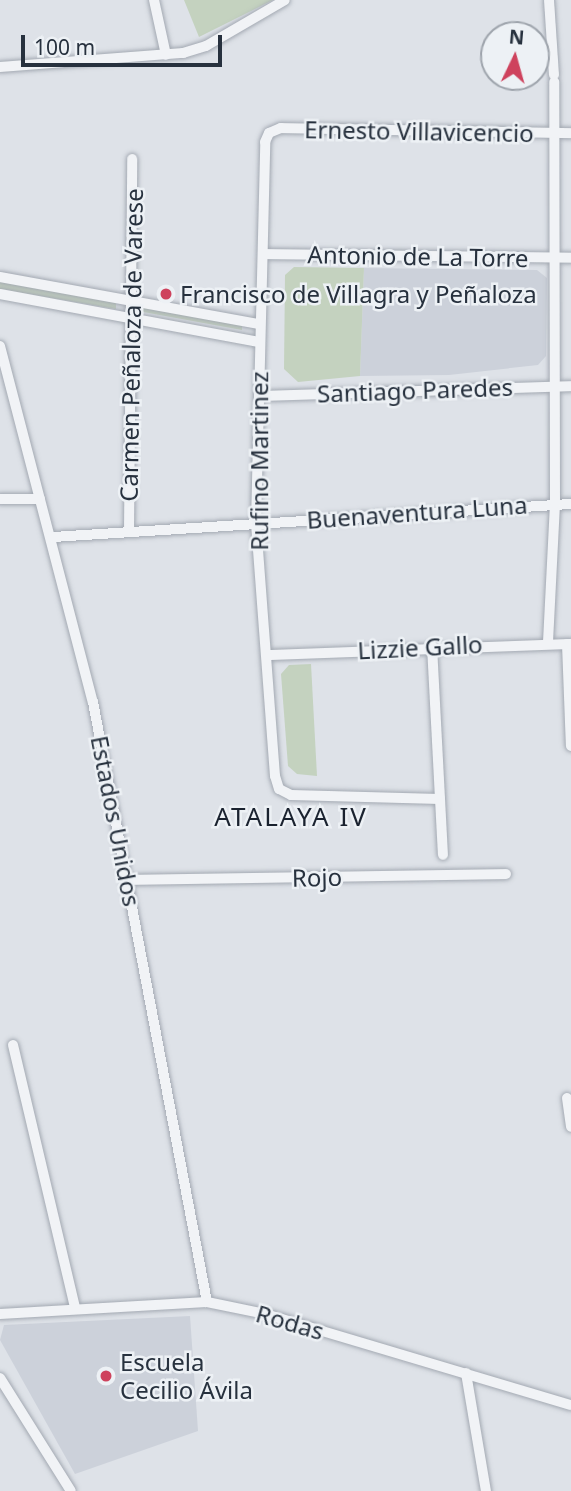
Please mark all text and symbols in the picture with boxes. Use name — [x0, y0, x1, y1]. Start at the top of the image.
scale bar — [24, 21, 226, 65]
north arrow — [480, 21, 550, 91]
text: N — [508, 23, 525, 51]
text: 100 m — [34, 33, 95, 61]
street label: Ernesto Villavicencio — [304, 115, 534, 147]
street label: Carmen Peñaloza de Varese — [114, 188, 148, 502]
street label: Antonio de La Torre — [307, 240, 529, 272]
place label: Francisco de Villagra y Peñaloza — [180, 280, 537, 308]
marker: Francisco de Villagra y Peñaloza — [158, 286, 174, 302]
street label: Rufino Martinez — [245, 371, 273, 551]
street label: Santiago Paredes — [317, 372, 513, 408]
street label: Buenaventura Luna — [306, 490, 528, 534]
street label: Lizzie Gallo — [357, 629, 483, 665]
street label: Estados Unidos — [85, 733, 147, 909]
district label: ATALAYA IV — [215, 801, 367, 833]
street label: Rojo — [292, 862, 342, 892]
street label: Rodas — [253, 1299, 327, 1345]
place label: Escuela Cecilio Ávila — [120, 1348, 253, 1404]
marker: Escuela Cecilio Ávila — [98, 1368, 114, 1384]

